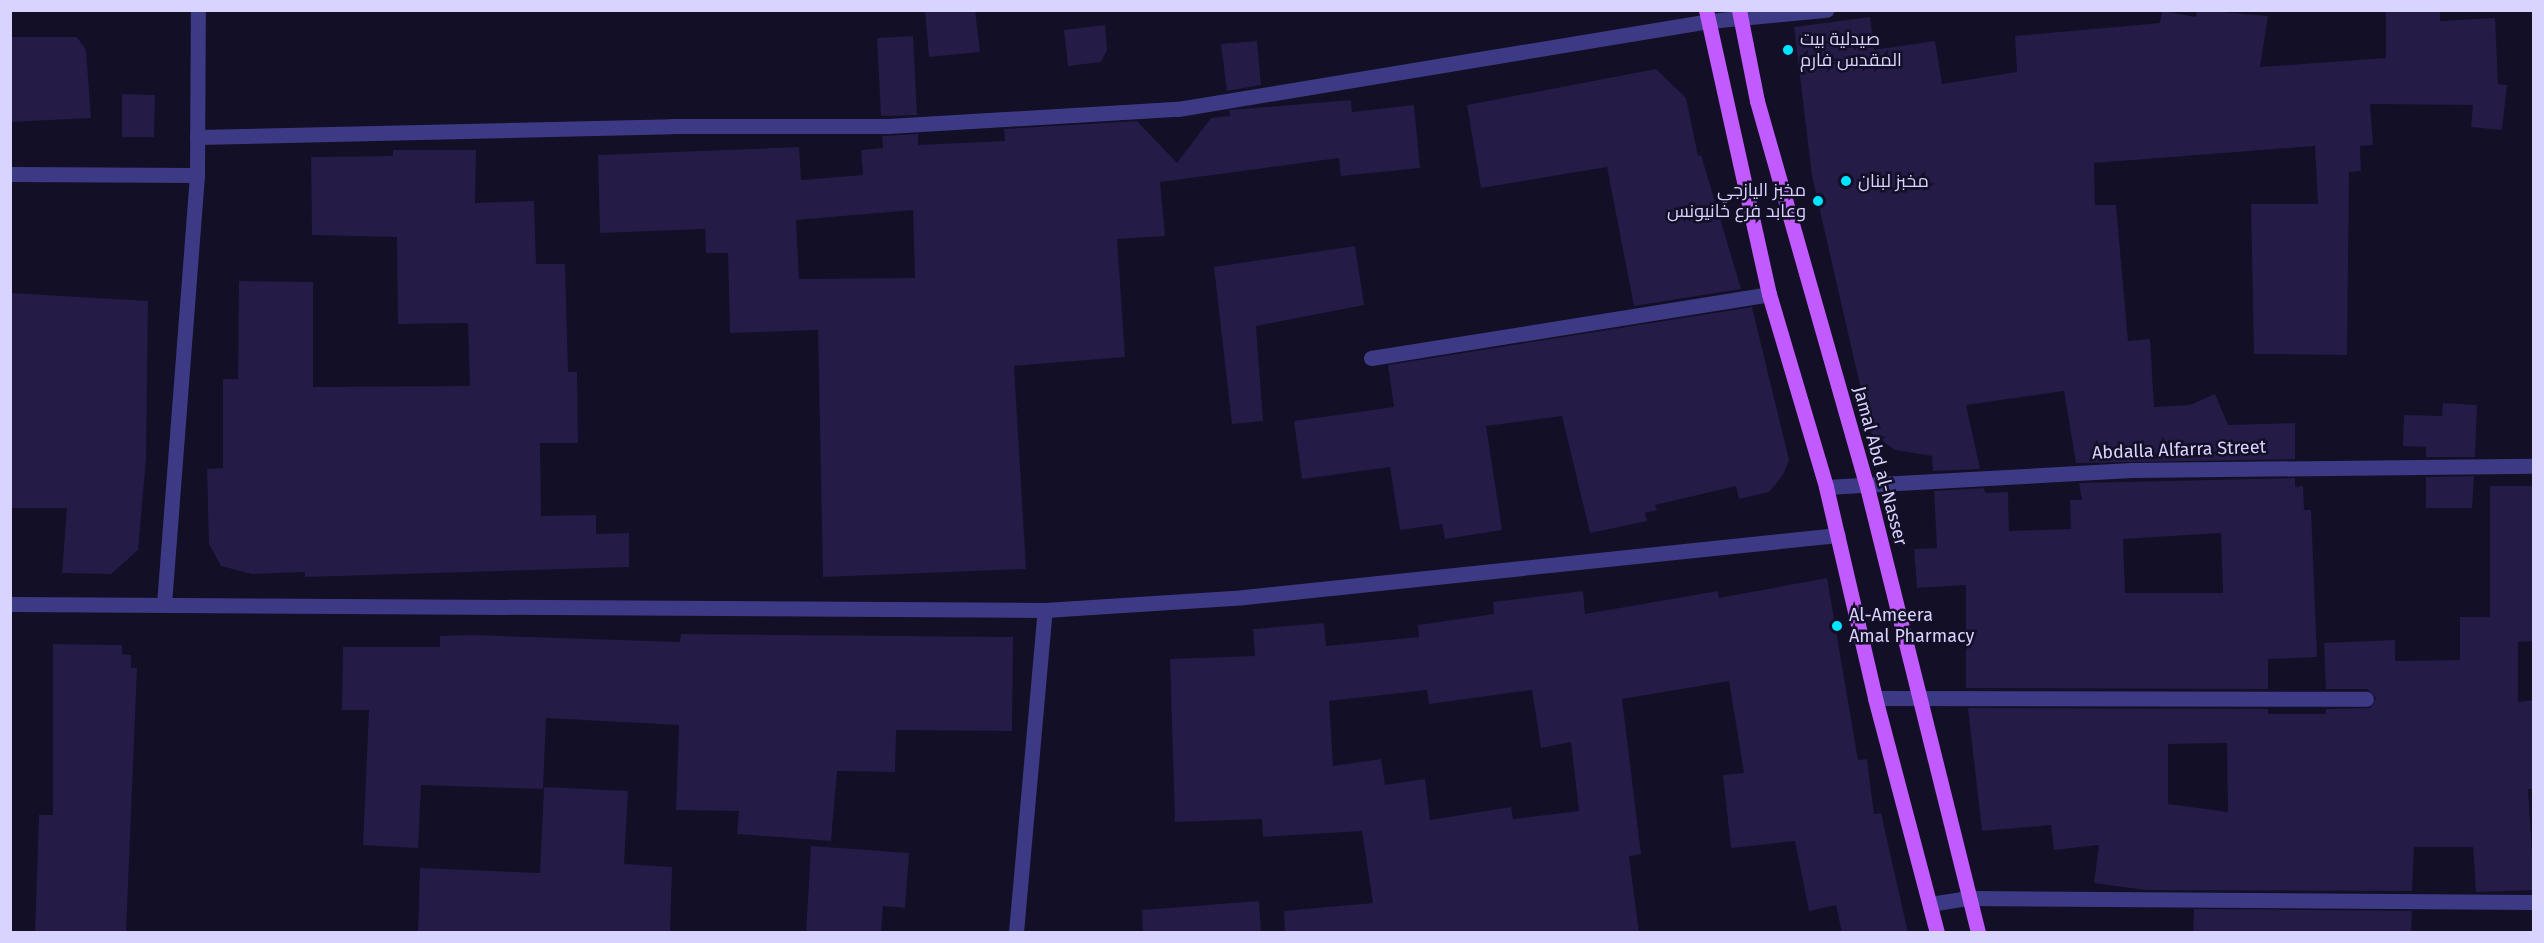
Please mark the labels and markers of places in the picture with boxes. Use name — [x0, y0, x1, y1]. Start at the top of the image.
place label: صيدلية بيت المقدس فارم — [1800, 29, 1902, 72]
marker: صيدلية بيت المقدس فارم — [1781, 43, 1795, 57]
place label: مخبز لبنان — [1858, 170, 1929, 192]
marker: مخبز لبنان — [1839, 174, 1853, 188]
place label: مخبز اليازجي وعابد فرع خانيونس — [1667, 180, 1806, 222]
marker: مخبز اليازجي وعابد فرع خانيونس — [1811, 194, 1825, 208]
place label: Al-Ameera Amal Pharmacy — [1849, 605, 1974, 648]
marker: Al-Ameera Amal Pharmacy — [1830, 619, 1844, 633]

